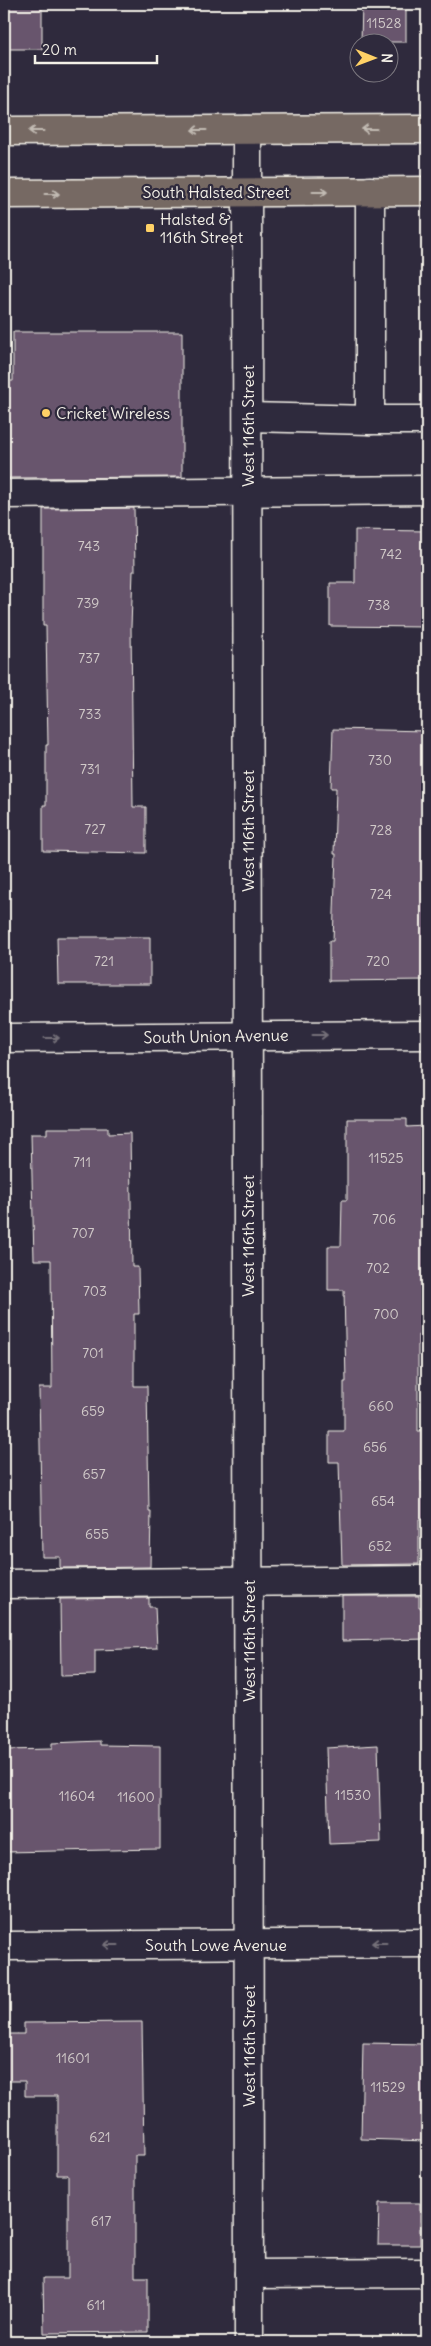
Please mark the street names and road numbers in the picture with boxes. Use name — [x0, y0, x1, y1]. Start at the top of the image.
street label: South Halsted Street — [143, 182, 290, 202]
street label: West 116th Street — [238, 364, 258, 487]
street label: West 116th Street — [238, 769, 258, 892]
street label: South Union Avenue — [143, 1025, 289, 1047]
street label: West 116th Street — [238, 1174, 258, 1297]
street label: West 116th Street — [239, 1579, 259, 1702]
street label: South Lowe Avenue — [145, 1935, 287, 1955]
street label: West 116th Street — [239, 1984, 259, 2107]

